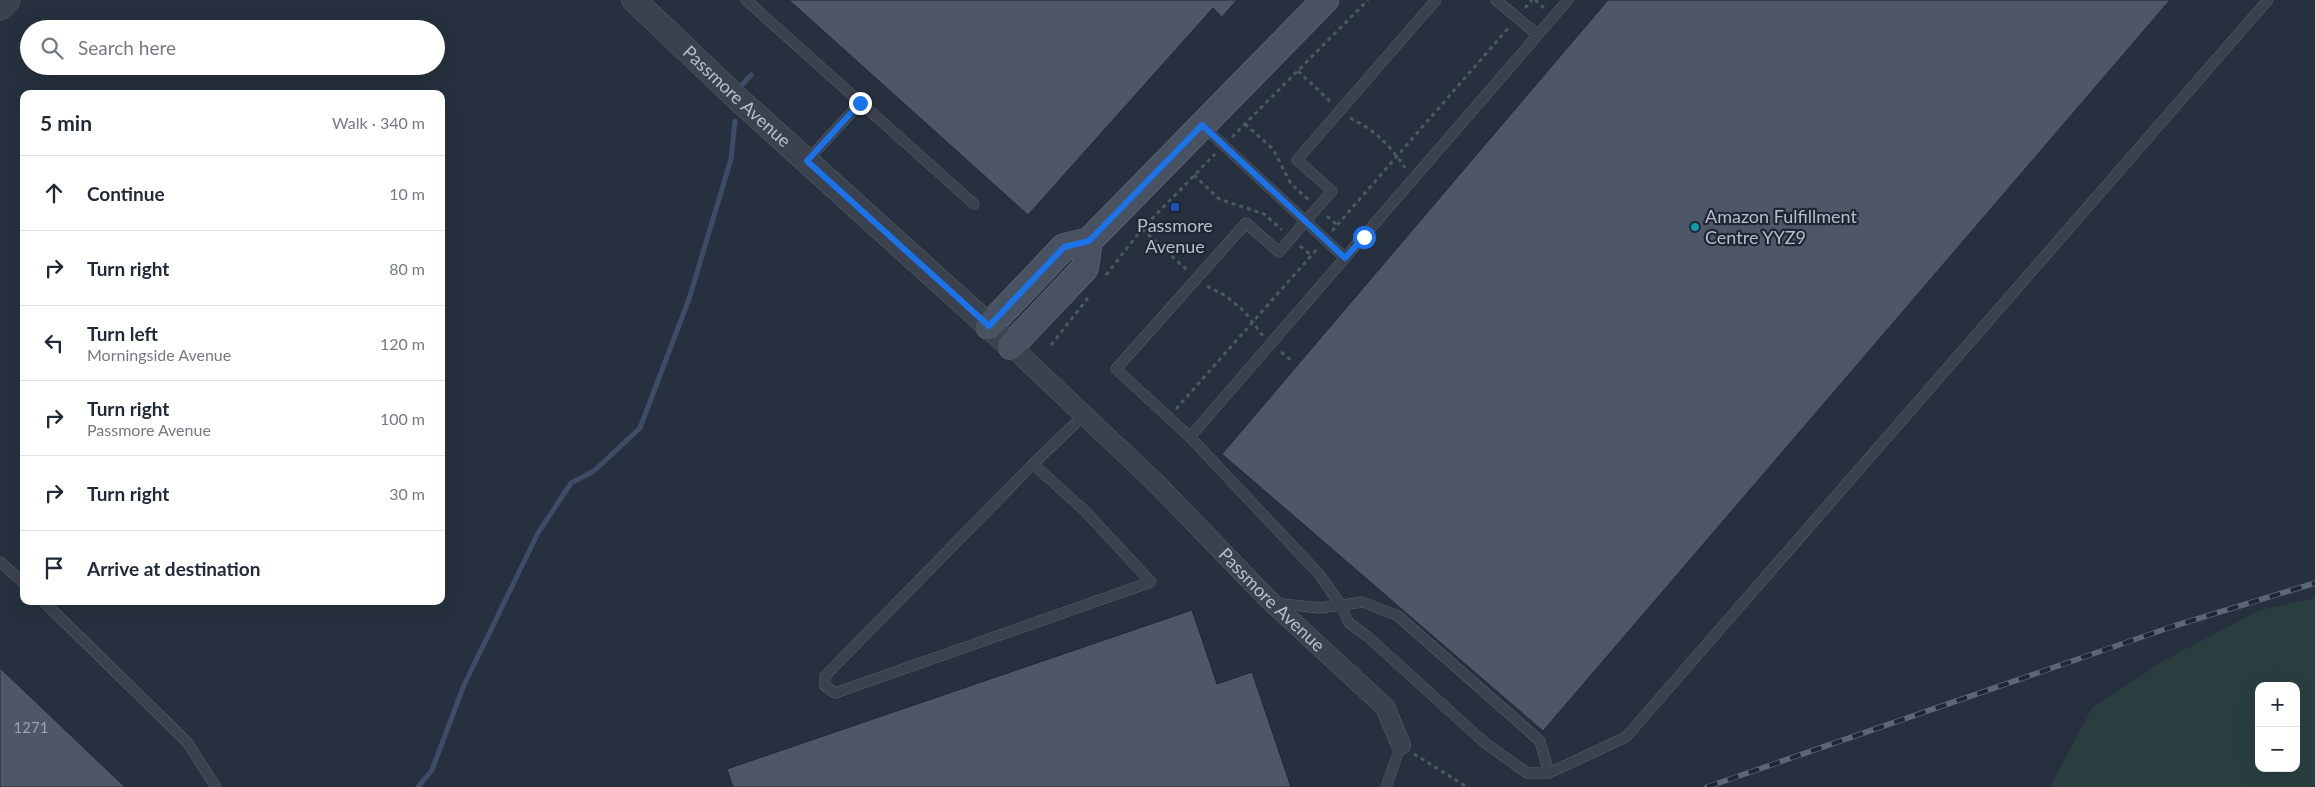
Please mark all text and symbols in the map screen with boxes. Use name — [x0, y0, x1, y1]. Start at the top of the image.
search box — [20, 20, 445, 75]
icon: search — [38, 34, 66, 62]
text: Search here — [78, 36, 176, 59]
street label: Passmore Avenue — [679, 40, 796, 151]
route end — [849, 92, 872, 115]
text: 5 min — [40, 110, 92, 135]
text: Walk · 340 m — [332, 113, 425, 132]
icon: ahead — [40, 179, 68, 207]
text: Continue — [87, 182, 165, 205]
text: 10 m — [389, 184, 425, 203]
marker: Passmore Avenue — [1169, 201, 1181, 213]
place label: Amazon Fulfillment Centre YYZ9 — [1705, 205, 1858, 248]
place label: Passmore Avenue — [1137, 214, 1213, 257]
marker: Amazon Fulfillment Centre YYZ9 — [1689, 221, 1701, 233]
route start — [1353, 226, 1376, 249]
icon: right — [40, 254, 68, 282]
text: Turn right — [87, 257, 169, 280]
text: 80 m — [389, 259, 425, 278]
text: Turn left — [87, 322, 158, 345]
icon: left — [40, 329, 68, 357]
text: 120 m — [380, 334, 425, 353]
text: Morningside Avenue — [87, 345, 231, 364]
text: Turn right — [87, 397, 169, 420]
icon: right — [40, 404, 68, 432]
text: 100 m — [380, 409, 425, 428]
text: Passmore Avenue — [87, 420, 211, 439]
icon: right — [40, 479, 68, 507]
text: Turn right — [87, 482, 169, 505]
text: 30 m — [389, 484, 425, 503]
street label: Passmore Avenue — [1215, 543, 1330, 656]
icon: arrive — [40, 554, 68, 582]
text: Arrive at destination — [87, 557, 260, 580]
map controls — [2255, 682, 2300, 772]
button: + — [2255, 682, 2300, 727]
house number: 1271 — [14, 718, 48, 736]
button: − — [2255, 727, 2300, 772]

